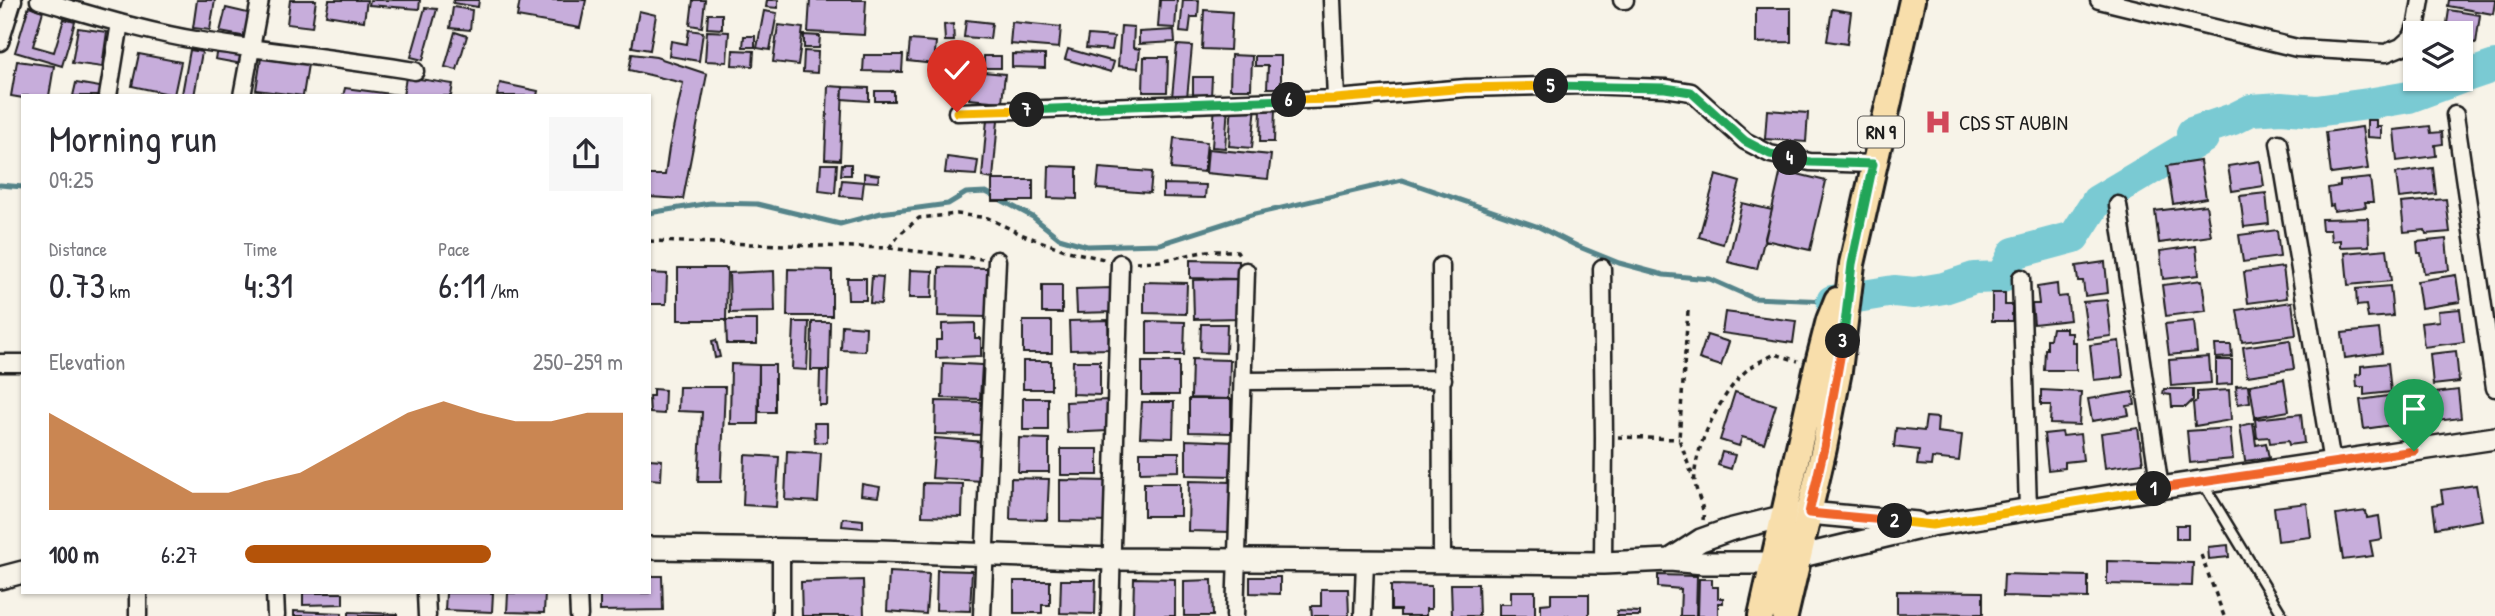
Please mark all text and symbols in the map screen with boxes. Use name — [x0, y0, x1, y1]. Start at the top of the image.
map controls — [2403, 21, 2473, 91]
button: layers — [2403, 21, 2473, 91]
pin — [927, 40, 987, 112]
icon: check — [938, 51, 976, 89]
pin: 5 — [1534, 68, 1568, 104]
text: 5 — [1546, 72, 1555, 98]
pin: 6 — [1272, 82, 1306, 118]
text: 6 — [1285, 86, 1292, 112]
pin: 7 — [1010, 92, 1044, 128]
text: 7 — [1022, 96, 1031, 122]
hospital icon: CDS ST AUBIN — [1923, 107, 1953, 137]
place label: CDS ST AUBIN — [1959, 108, 2068, 137]
text: Morning run — [49, 112, 217, 164]
road number: RN 9 — [1858, 116, 1904, 148]
button: share — [549, 117, 623, 191]
pin: 4 — [1772, 140, 1808, 176]
text: 4 — [1786, 144, 1793, 170]
text: 09:25 — [49, 164, 94, 195]
text: Distance — [49, 236, 107, 262]
text: Time — [244, 236, 277, 262]
text: Pace — [438, 236, 470, 262]
text: 0.73 — [49, 262, 105, 309]
text: 4:31 — [244, 262, 293, 309]
text: 6:11 — [438, 262, 486, 309]
text: km — [105, 278, 130, 304]
text: /km — [486, 278, 519, 304]
pin: 3 — [1826, 324, 1860, 358]
text: 3 — [1838, 327, 1847, 353]
text: Elevation — [49, 346, 125, 377]
text: 250–259 m — [533, 346, 623, 377]
pin — [2384, 379, 2444, 451]
icon: arrive — [2395, 390, 2433, 428]
pin: 1 — [2136, 472, 2172, 506]
text: 1 — [2150, 475, 2157, 501]
pin: 2 — [1878, 504, 1912, 538]
text: 2 — [1890, 507, 1899, 533]
text: 100 m — [49, 539, 99, 570]
text: 6:27 — [161, 539, 198, 570]

